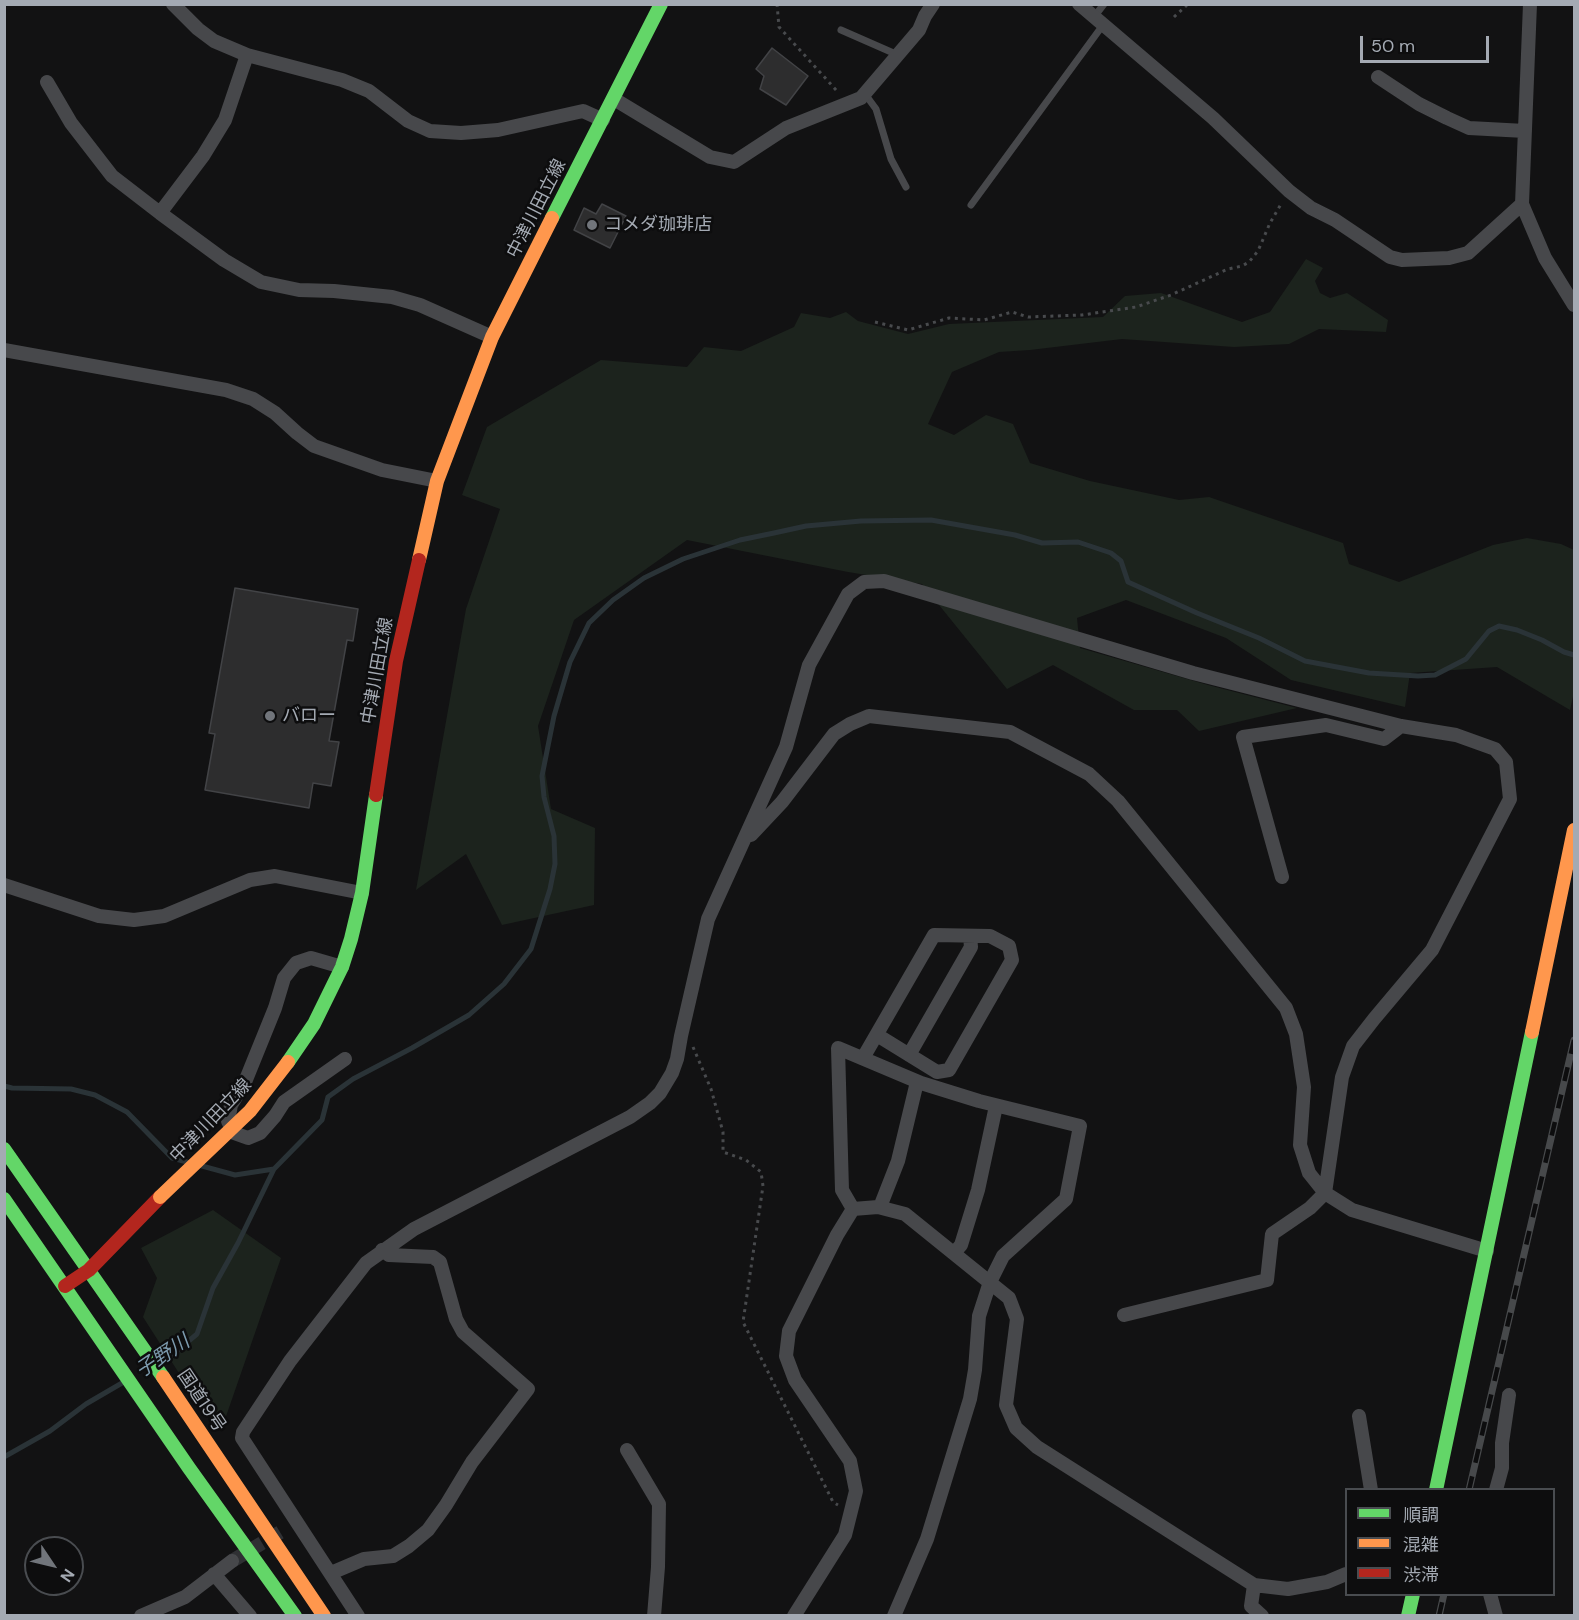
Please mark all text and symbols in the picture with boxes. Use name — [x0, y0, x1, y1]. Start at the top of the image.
scale bar — [1363, 24, 1492, 62]
text: 50 m — [1371, 34, 1415, 58]
street label: 中津川田立線 — [503, 156, 571, 262]
place label: コメダ珈琲店 — [604, 214, 712, 236]
marker: コメダ珈琲店 — [585, 218, 599, 232]
street label: 中津川田立線 — [358, 616, 398, 726]
place label: バロー — [282, 705, 336, 727]
marker: バロー — [263, 709, 277, 723]
street label: 中津川田立線 — [166, 1075, 256, 1167]
water label: 子野川 — [131, 1330, 195, 1384]
street label: 国道19号 — [172, 1366, 230, 1436]
legend — [1345, 1488, 1555, 1596]
text: 順調 — [1403, 1503, 1439, 1527]
text: 混雑 — [1403, 1533, 1439, 1557]
north arrow — [24, 1536, 84, 1596]
text: 渋滞 — [1403, 1563, 1439, 1587]
text: N — [56, 1565, 79, 1586]

